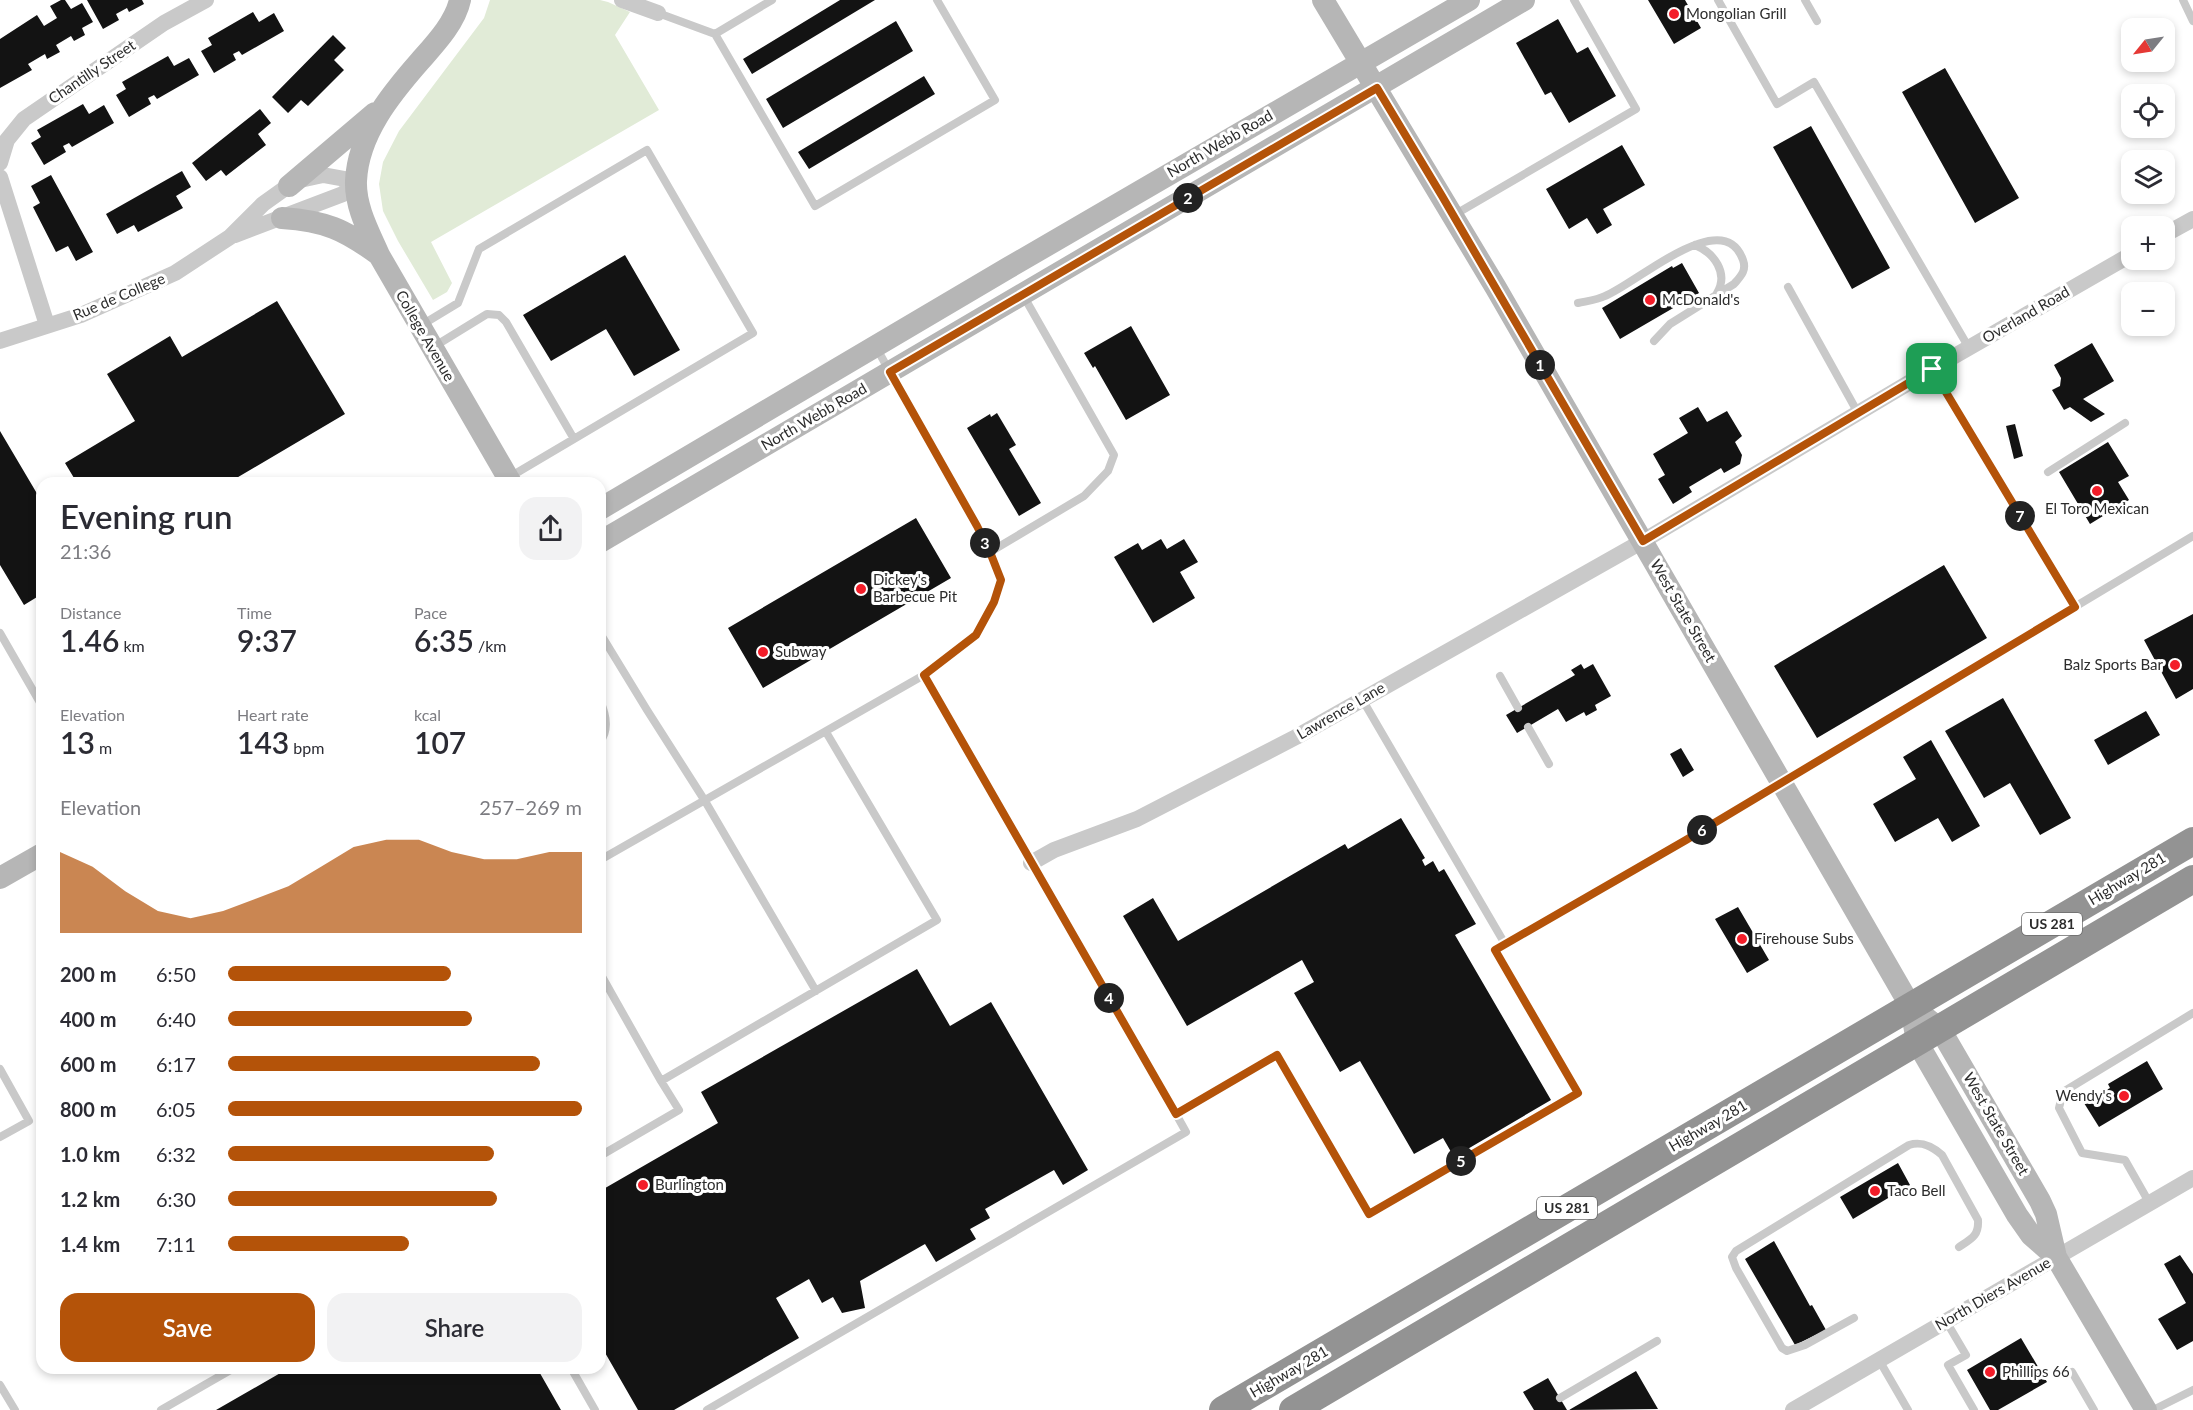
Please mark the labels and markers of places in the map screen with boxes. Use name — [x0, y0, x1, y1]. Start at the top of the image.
place label: Mongolian Grill — [1686, 4, 1787, 22]
marker: Mongolian Grill — [1667, 7, 1681, 21]
pin: 2 — [1173, 183, 1203, 213]
place label: McDonald's — [1662, 290, 1740, 308]
marker: McDonald's — [1643, 293, 1657, 307]
pin — [1906, 343, 1957, 394]
pin: 1 — [1525, 350, 1555, 380]
marker: El Toro Mexican — [2090, 484, 2104, 498]
place label: El Toro Mexican — [2045, 499, 2149, 517]
pin: 7 — [2005, 501, 2035, 531]
pin: 3 — [970, 528, 1000, 558]
place label: Dickey's Barbecue Pit — [873, 570, 958, 605]
marker: Dickey's Barbecue Pit — [854, 582, 868, 596]
place label: Subway — [775, 642, 827, 660]
marker: Subway — [756, 645, 770, 659]
place label: Balz Sports Bar — [2063, 655, 2164, 673]
marker: Balz Sports Bar — [2168, 658, 2182, 672]
pin: 6 — [1687, 815, 1717, 845]
place label: Firehouse Subs — [1754, 929, 1854, 947]
marker: Firehouse Subs — [1735, 932, 1749, 946]
pin: 4 — [1094, 983, 1124, 1013]
place label: Wendy's — [2055, 1086, 2112, 1104]
marker: Wendy's — [2117, 1089, 2131, 1103]
pin: 5 — [1446, 1146, 1476, 1176]
place label: Burlington — [655, 1175, 724, 1193]
marker: Burlington — [636, 1178, 650, 1192]
place label: Taco Bell — [1887, 1181, 1946, 1199]
marker: Taco Bell — [1868, 1184, 1882, 1198]
place label: Phillips 66 — [2002, 1362, 2070, 1380]
marker: Phillips 66 — [1983, 1365, 1997, 1379]

